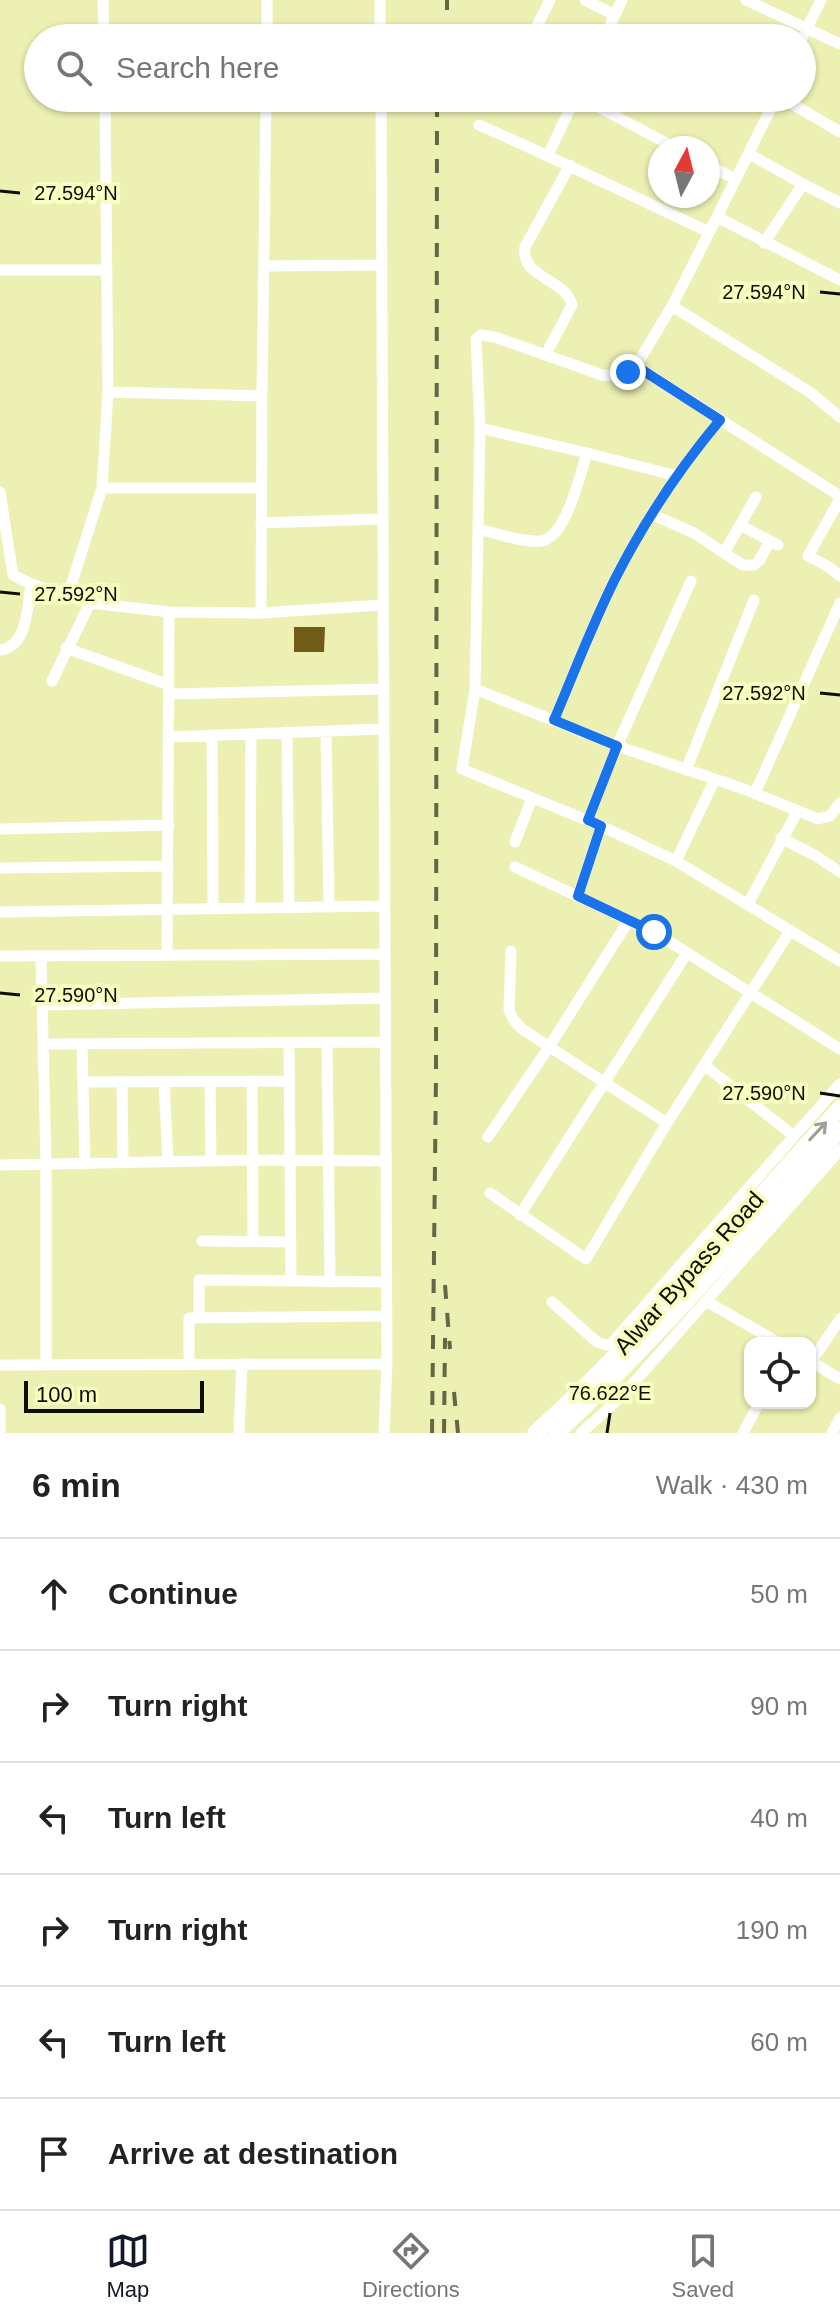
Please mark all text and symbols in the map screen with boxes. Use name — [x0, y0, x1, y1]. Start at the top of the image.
search box — [24, 24, 816, 112]
icon: search — [52, 46, 96, 90]
text: Search here — [116, 51, 279, 84]
north arrow — [648, 136, 720, 208]
text: 27.594°N — [34, 182, 118, 204]
text: 27.594°N — [722, 281, 806, 303]
route end — [610, 354, 646, 390]
text: 27.592°N — [34, 583, 118, 605]
text: 27.592°N — [722, 682, 806, 704]
route start — [636, 914, 672, 950]
text: 27.590°N — [34, 984, 118, 1006]
text: 27.590°N — [722, 1082, 806, 1104]
one-way arrow — [809, 1121, 828, 1141]
street label: Alwar Bypass Road — [609, 1186, 769, 1360]
map controls — [744, 1337, 816, 1409]
button: locate — [744, 1337, 816, 1409]
scale bar — [24, 1377, 204, 1413]
text: 100 m — [36, 1382, 97, 1407]
text: 76.622°E — [569, 1382, 651, 1404]
text: 6 min — [32, 1466, 121, 1504]
text: Walk · 430 m — [656, 1470, 808, 1500]
icon: ahead — [32, 1572, 76, 1616]
text: Continue — [108, 1577, 238, 1610]
text: 50 m — [750, 1579, 808, 1609]
icon: right — [32, 1684, 76, 1728]
text: Turn right — [108, 1689, 247, 1722]
text: 90 m — [750, 1691, 808, 1721]
icon: left — [32, 1796, 76, 1840]
text: Turn left — [108, 1801, 226, 1834]
text: 40 m — [750, 1803, 808, 1833]
icon: right — [32, 1908, 76, 1952]
text: Turn right — [108, 1913, 247, 1946]
text: 190 m — [736, 1915, 808, 1945]
icon: left — [32, 2020, 76, 2064]
text: Turn left — [108, 2025, 226, 2058]
text: 60 m — [750, 2027, 808, 2057]
icon: arrive — [32, 2132, 76, 2176]
text: Arrive at destination — [108, 2137, 398, 2170]
tab: Map — [106, 2229, 150, 2303]
tab: Directions — [362, 2229, 460, 2303]
tab: Saved — [672, 2229, 734, 2303]

